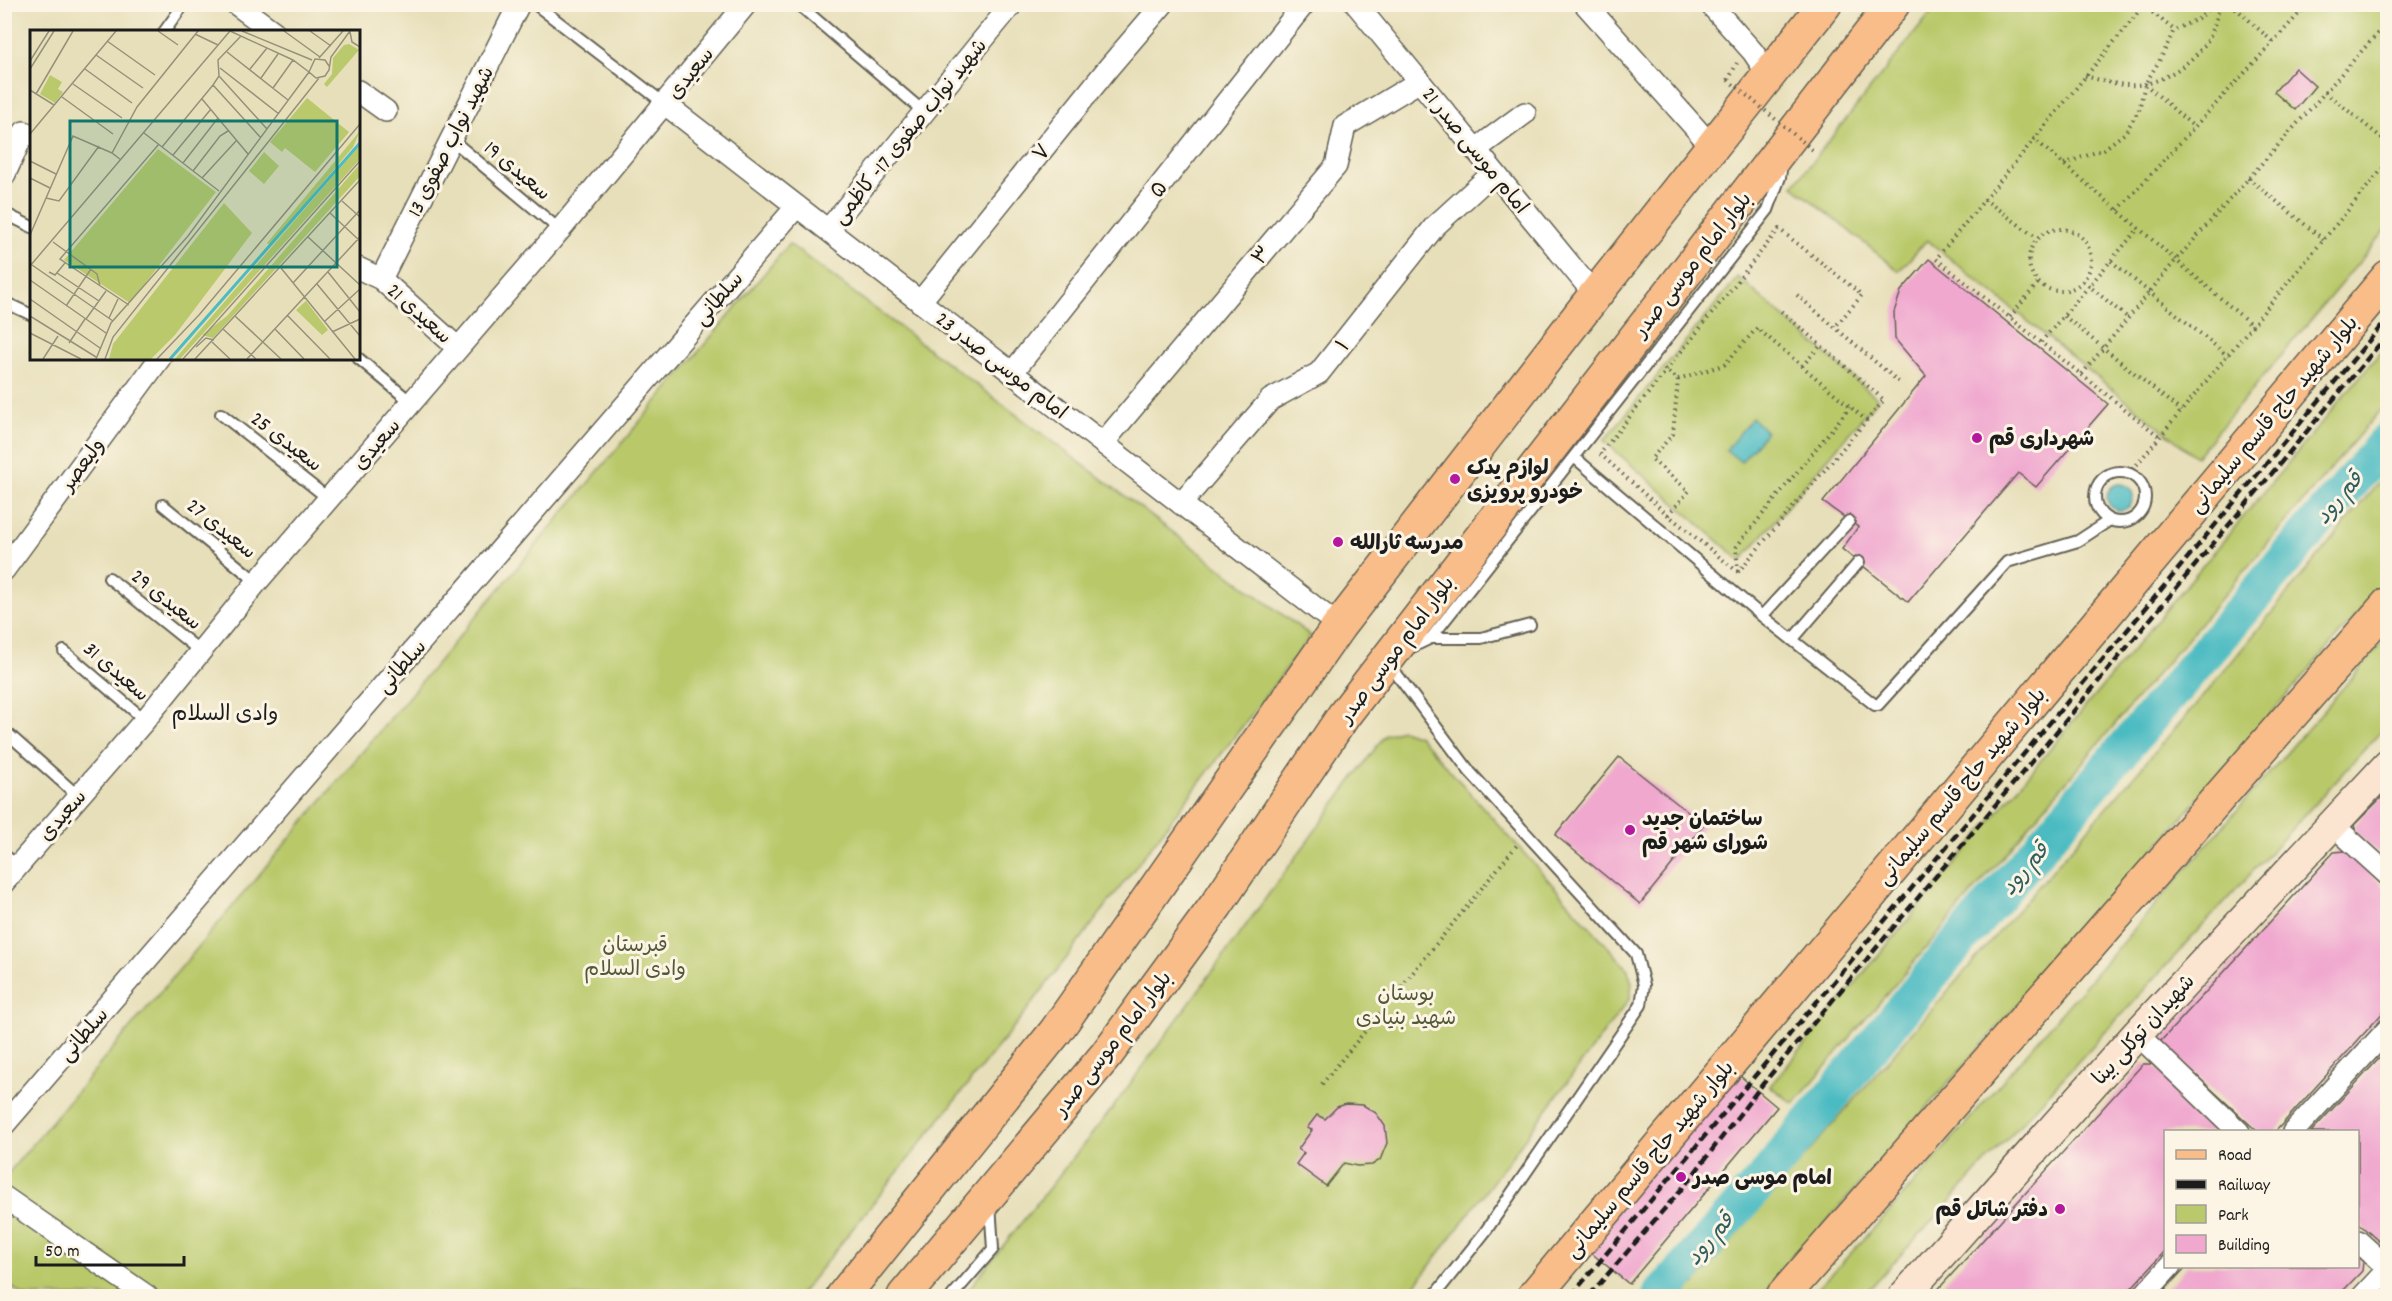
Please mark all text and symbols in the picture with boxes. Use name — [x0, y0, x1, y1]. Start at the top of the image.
inset map — [30, 30, 360, 360]
street label: شهید نواب صفوی 17- کاظمی — [827, 33, 996, 232]
street label: سعیدی — [662, 42, 723, 108]
street label: شهید نواب صفوی 13 — [402, 62, 504, 223]
street label: امام موسی صدر 21 — [1413, 82, 1534, 222]
street label: سعیدی 19 — [476, 135, 556, 209]
street label: ۷ — [1027, 139, 1060, 169]
street label: ۵ — [1144, 176, 1177, 206]
street label: بلوار امام موسی صدر — [1627, 187, 1761, 347]
street label: ۳ — [1246, 241, 1280, 273]
street label: سلطانی — [688, 266, 752, 334]
street label: سعیدی 21 — [379, 278, 457, 353]
street label: امام موسی صدر 23 — [928, 306, 1073, 429]
street label: بلوار شهید حاج قاسم سلیمانی — [2183, 310, 2367, 521]
street label: ۱ — [1330, 335, 1359, 359]
street label: سعیدی 25 — [243, 406, 327, 481]
street label: سعیدی — [347, 413, 409, 479]
place label: شهرداری قم — [1989, 426, 2094, 456]
marker: شهرداری قم — [1970, 431, 1984, 445]
street label: ولیعصر — [54, 433, 114, 500]
place label: لوازم یدک خودرو پرویزی — [1467, 455, 1583, 509]
water label: قم رود — [2309, 465, 2373, 532]
marker: لوازم یدک خودرو پرویزی — [1448, 472, 1462, 486]
street label: سعیدی 27 — [179, 493, 262, 568]
place label: مدرسه ثارالله — [1350, 530, 1464, 560]
marker: مدرسه ثارالله — [1331, 535, 1345, 549]
street label: سعیدی 29 — [123, 563, 207, 639]
street label: بلوار امام موسی صدر — [1332, 571, 1464, 732]
street label: سلطانی — [371, 634, 435, 702]
street label: سعیدی 31 — [75, 636, 155, 711]
street label: بلوار شهید حاج قاسم سلیمانی — [1871, 682, 2055, 893]
district label: وادی السلام — [172, 700, 278, 731]
street label: سعیدی — [33, 784, 95, 850]
place label: ساختمان جدید شورای شهر قم — [1642, 806, 1768, 860]
marker: ساختمان جدید شورای شهر قم — [1623, 823, 1637, 837]
water label: قم رود — [1995, 836, 2059, 903]
park label: قبرستان وادی السلام — [584, 932, 686, 986]
street label: بلوار امام موسی صدر — [1047, 966, 1181, 1126]
street label: شهیدان توکلی بینا — [2087, 969, 2204, 1093]
park label: بوستان شهید بنیادی — [1356, 981, 1456, 1035]
street label: سلطانی — [53, 1002, 117, 1070]
street label: بلوار شهید حاج قاسم سلیمانی — [1559, 1055, 1743, 1266]
legend — [2164, 1130, 2359, 1268]
text: Road — [2218, 1144, 2252, 1169]
place label: امام موسی صدر — [1691, 1165, 1832, 1195]
marker: امام موسی صدر — [1674, 1170, 1688, 1184]
text: Railway — [2218, 1174, 2271, 1199]
place label: دفتر شاتل قم — [1936, 1197, 2048, 1227]
marker: دفتر شاتل قم — [2053, 1202, 2067, 1216]
text: Park — [2218, 1204, 2249, 1229]
water label: قم رود — [1680, 1206, 1744, 1273]
scale bar — [36, 1229, 184, 1267]
text: Building — [2218, 1234, 2270, 1259]
text: 50 m — [45, 1240, 80, 1265]

